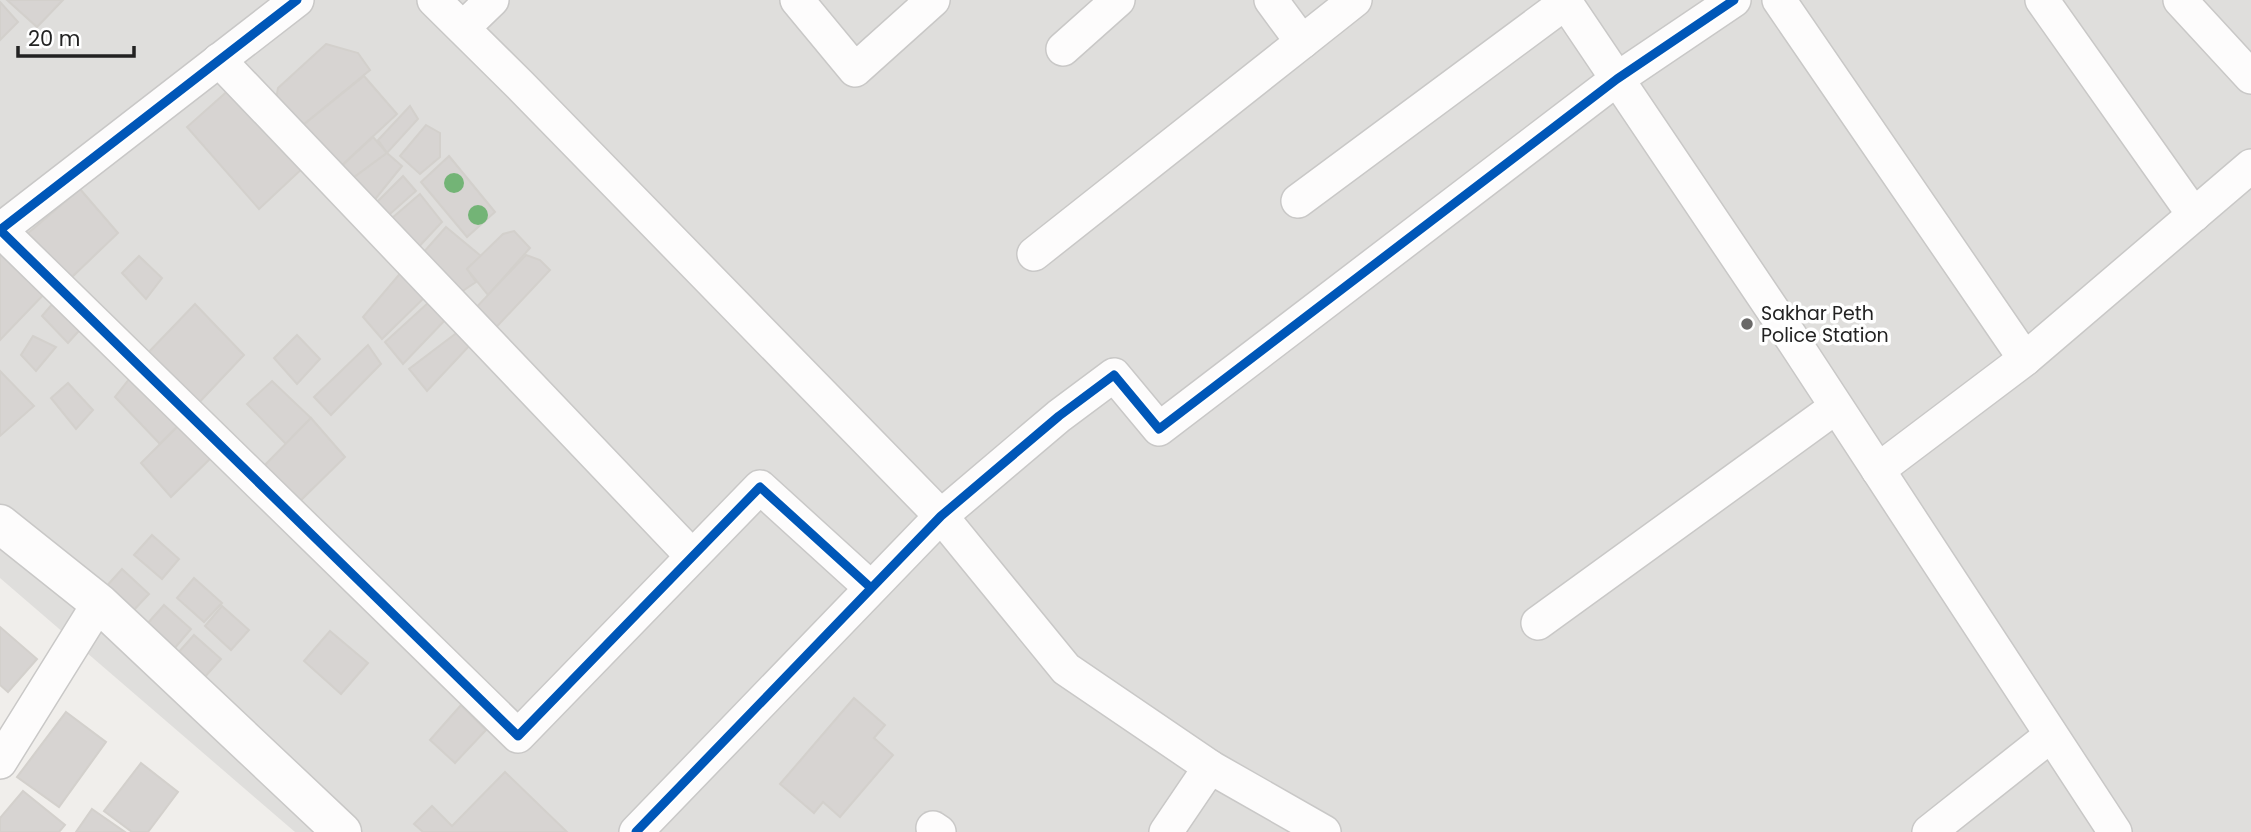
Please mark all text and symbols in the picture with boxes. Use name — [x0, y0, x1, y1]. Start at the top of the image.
scale bar — [18, 14, 133, 58]
text: 20 m — [28, 24, 81, 53]
place label: Sakhar Peth Police Station — [1761, 300, 1889, 349]
marker: Sakhar Peth Police Station — [1739, 316, 1755, 332]

